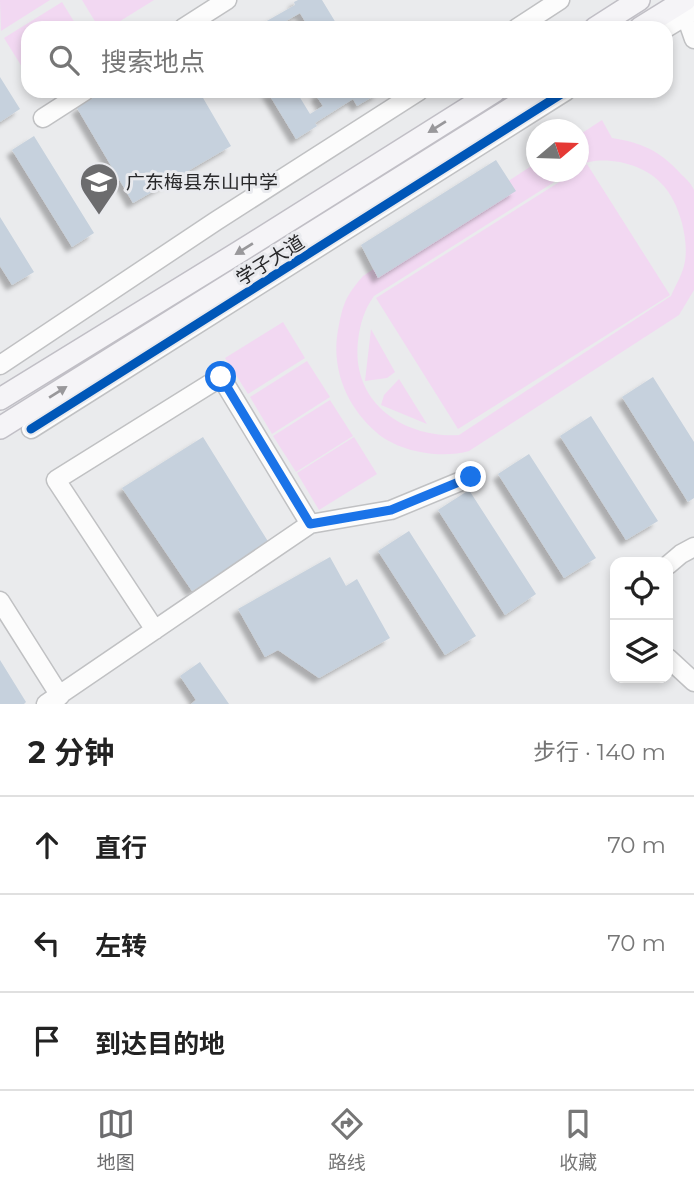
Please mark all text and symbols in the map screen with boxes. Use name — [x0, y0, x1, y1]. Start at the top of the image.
search box — [21, 21, 673, 98]
icon: search — [45, 41, 83, 79]
text: 搜索地点 — [101, 46, 205, 78]
north arrow — [526, 119, 589, 182]
one-way arrow — [427, 121, 447, 134]
school or university icon: 广东梅县东山中学 — [78, 161, 120, 216]
place label: 广东梅县东山中学 — [126, 171, 278, 194]
street label: 学子大道 — [232, 231, 309, 290]
one-way arrow — [235, 242, 254, 255]
route start — [205, 361, 236, 392]
one-way arrow — [48, 386, 67, 399]
route end — [455, 461, 486, 492]
map controls — [610, 557, 673, 683]
button: locate — [610, 557, 673, 620]
button: layers — [610, 620, 673, 683]
text: 2 分钟 — [28, 734, 114, 771]
text: 步行 · 140 m — [533, 738, 666, 766]
icon: ahead — [28, 826, 66, 864]
text: 70 m — [607, 831, 666, 859]
text: 直行 — [95, 832, 147, 864]
icon: left — [28, 924, 66, 962]
text: 70 m — [607, 929, 666, 957]
text: 左转 — [95, 930, 147, 962]
icon: arrive — [28, 1022, 66, 1060]
text: 到达目的地 — [95, 1028, 225, 1060]
tab: 地图 — [97, 1105, 135, 1174]
tab: 路线 — [328, 1105, 366, 1174]
tab: 收藏 — [559, 1105, 597, 1174]

